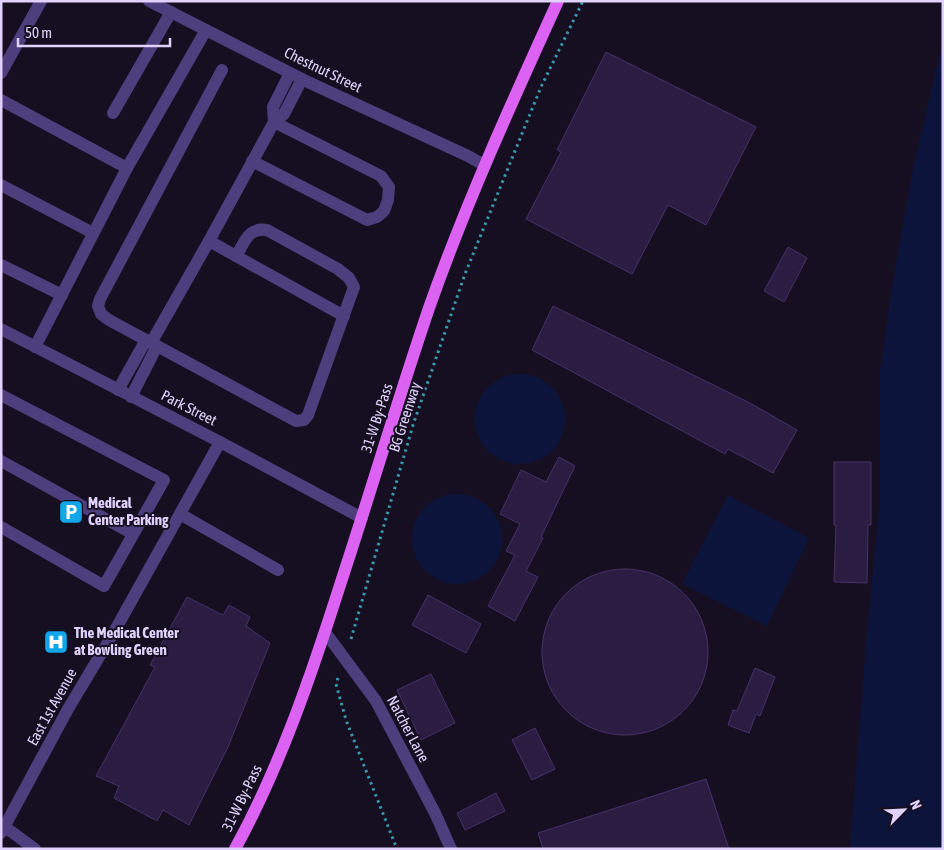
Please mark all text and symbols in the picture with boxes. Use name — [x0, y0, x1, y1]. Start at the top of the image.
scale bar — [18, 15, 170, 47]
text: 50 m — [25, 24, 52, 41]
street label: Chestnut Street — [282, 43, 365, 96]
street label: BG Greenway — [385, 380, 424, 454]
street label: 31-W By-Pass — [357, 381, 396, 455]
street label: Park Street — [159, 386, 220, 429]
place label: Medical Center Parking — [88, 494, 169, 528]
parking icon: Medical Center Parking — [58, 499, 84, 525]
place label: The Medical Center at Bowling Green — [74, 624, 179, 658]
hospital icon: The Medical Center at Bowling Green — [43, 629, 69, 655]
street label: East 1st Avenue — [23, 665, 80, 748]
street label: Natcher Lane — [384, 693, 433, 765]
street label: 31-W By-Pass — [218, 762, 265, 834]
north arrow — [879, 785, 929, 835]
text: N — [907, 798, 925, 812]

